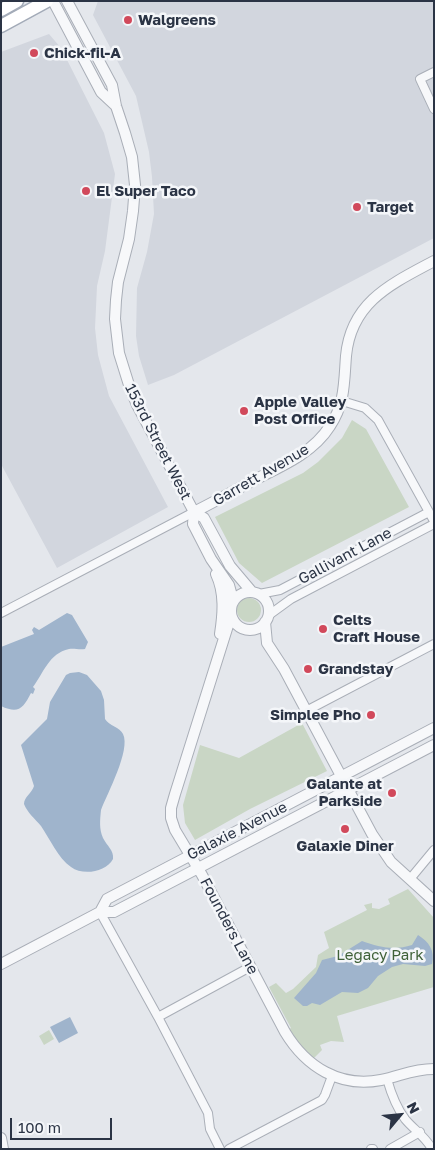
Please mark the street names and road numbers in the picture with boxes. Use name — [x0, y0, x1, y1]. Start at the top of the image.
street label: 153rd Street West — [121, 381, 195, 503]
street label: Garrett Avenue — [210, 440, 312, 510]
street label: Gallivant Lane — [295, 524, 395, 588]
street label: Galaxie Avenue — [184, 798, 290, 864]
street label: Founders Lane — [196, 875, 262, 977]

